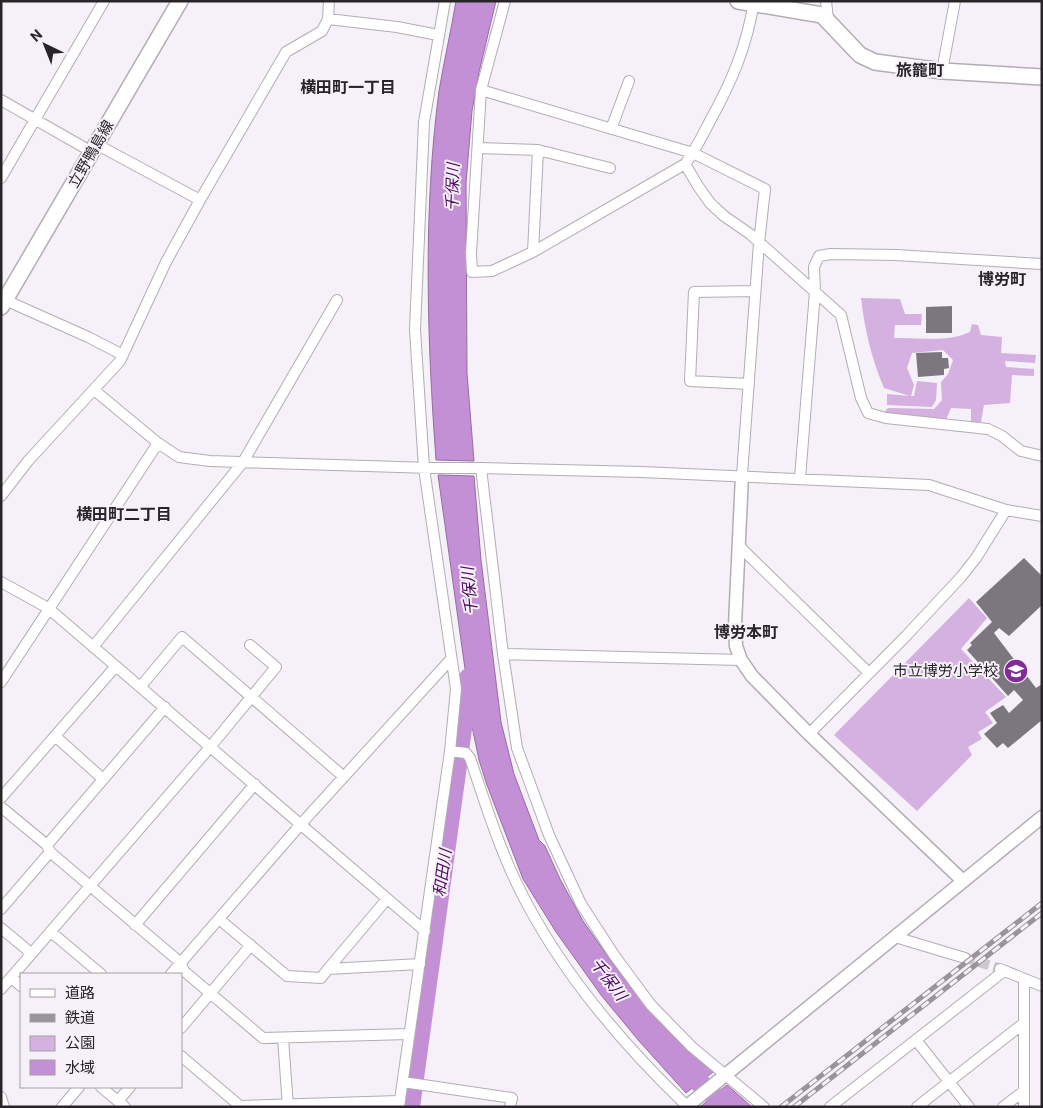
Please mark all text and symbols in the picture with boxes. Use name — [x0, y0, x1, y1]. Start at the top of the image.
north arrow — [20, 20, 70, 70]
text: N — [27, 26, 45, 45]
district label: 旅籠町 — [896, 61, 944, 80]
district label: 横田町一丁目 — [300, 78, 396, 97]
street label: 立野鴨島線 — [64, 117, 118, 191]
water label: 千保川 — [442, 161, 463, 211]
district label: 博労町 — [978, 270, 1026, 289]
district label: 横田町二丁目 — [76, 505, 172, 524]
water label: 千保川 — [458, 564, 481, 616]
district label: 博労本町 — [714, 623, 778, 642]
school or university icon: 市立博労小学校 — [1003, 658, 1029, 684]
place label: 市立博労小学校 — [893, 662, 998, 680]
water label: 和田川 — [430, 846, 456, 898]
water label: 千保川 — [587, 954, 632, 1006]
legend — [20, 973, 182, 1088]
text: 道路 — [65, 984, 95, 1002]
text: 鉄道 — [65, 1009, 95, 1027]
text: 公園 — [65, 1034, 95, 1052]
text: 水域 — [65, 1059, 95, 1077]

